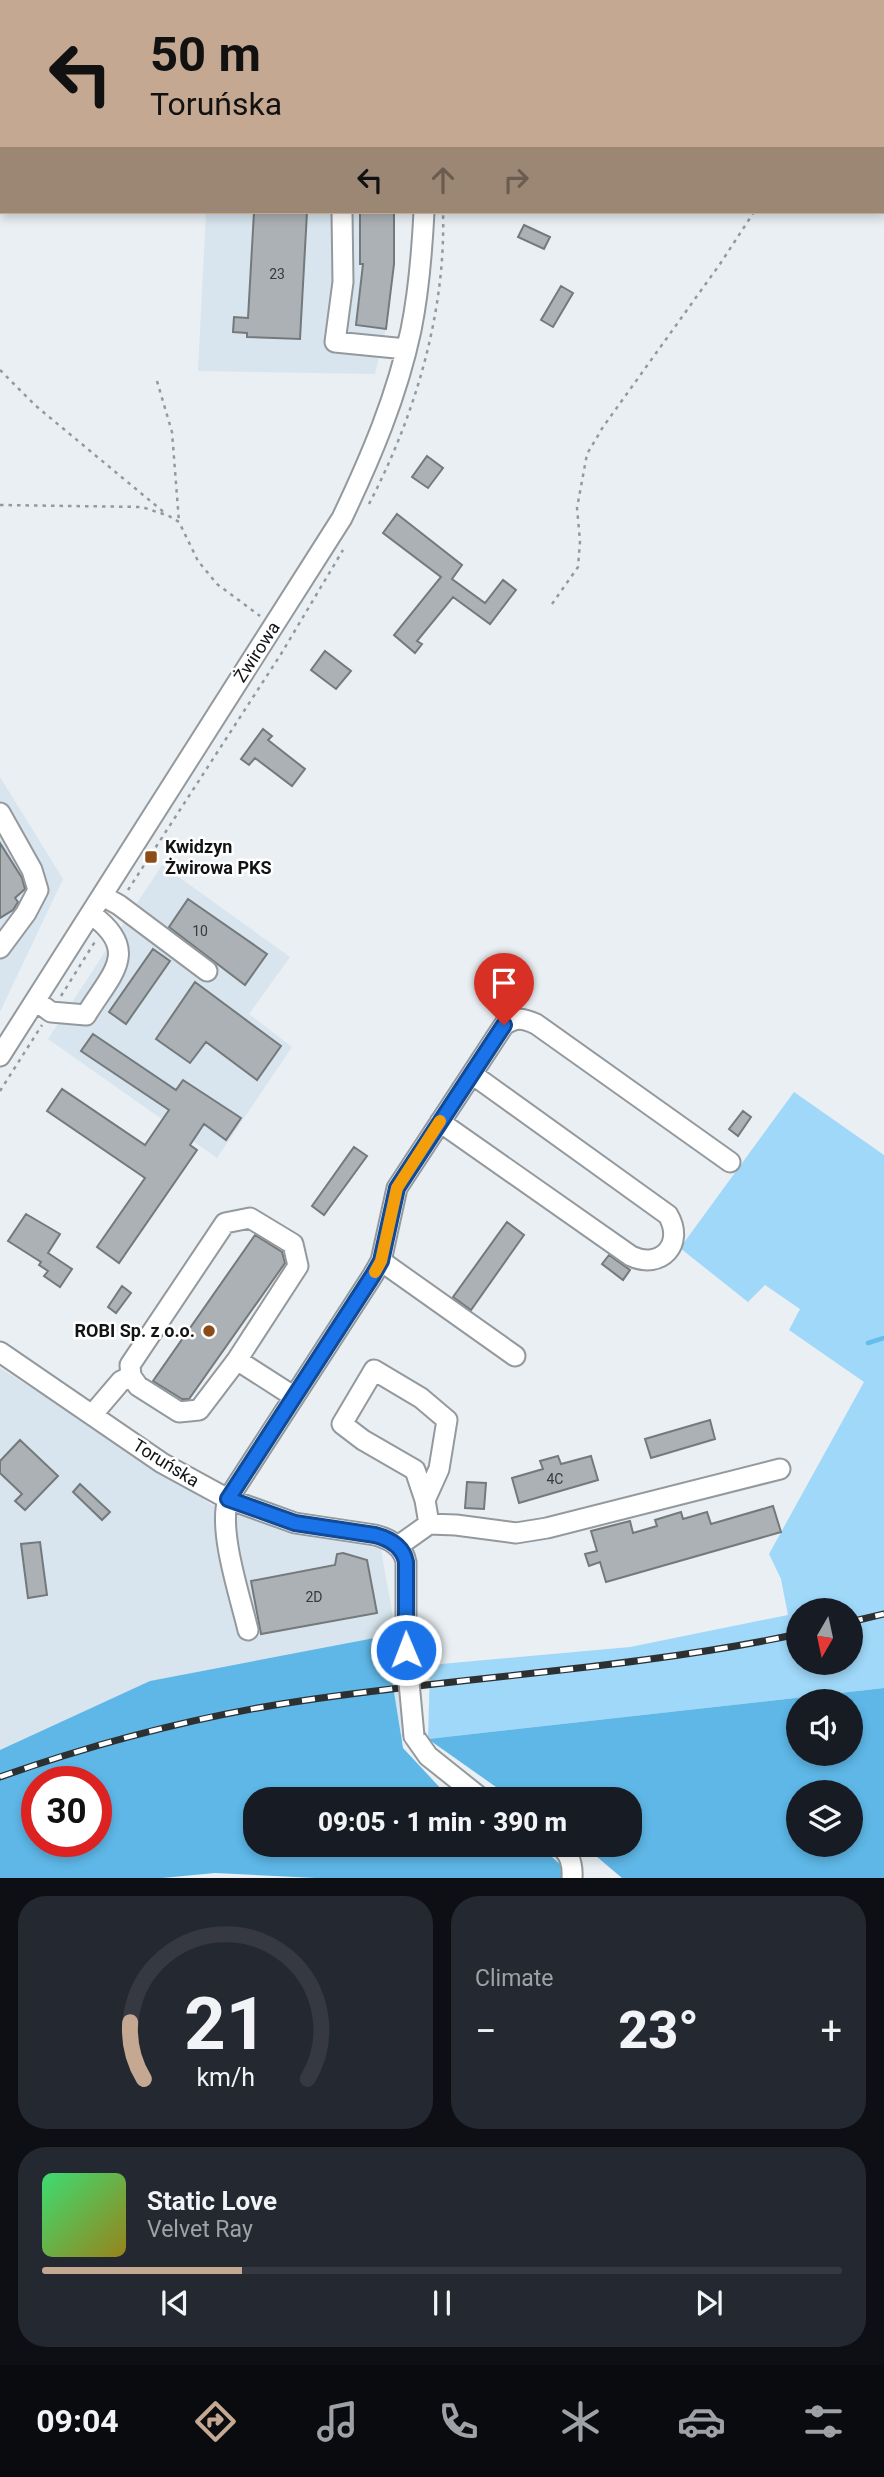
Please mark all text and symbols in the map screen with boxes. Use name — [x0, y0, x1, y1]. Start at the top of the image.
text: 50 m — [150, 26, 261, 83]
icon: left — [35, 28, 126, 119]
text: Toruńska — [150, 85, 282, 123]
icon: left — [351, 161, 389, 199]
icon: ahead — [424, 161, 462, 199]
icon: right — [497, 161, 535, 199]
house number: 23 — [269, 266, 285, 282]
street label: Żwirowa — [229, 618, 284, 686]
place label: Kwidzyn Żwirowa PKS — [165, 836, 272, 878]
marker: Kwidzyn Żwirowa PKS — [143, 849, 159, 865]
house number: 10 — [192, 923, 208, 939]
pin — [474, 953, 534, 1025]
icon: arrive — [485, 964, 523, 1002]
place label: ROBI Sp. z o.o. — [75, 1320, 195, 1341]
marker: ROBI Sp. z o.o. — [201, 1323, 217, 1339]
street label: Toruńska — [129, 1434, 203, 1491]
house number: 4C — [547, 1471, 563, 1487]
house number: 2D — [305, 1589, 323, 1605]
north arrow — [786, 1598, 863, 1675]
map controls — [786, 1598, 863, 1857]
position arrow — [369, 1613, 443, 1687]
button: sound — [786, 1689, 863, 1766]
speed limit sign: 30 — [21, 1766, 112, 1857]
button: layers — [786, 1780, 863, 1857]
text: 09:05 · 1 min · 390 m — [318, 1807, 567, 1837]
text: Climate — [475, 1965, 554, 1992]
text: 21 — [184, 1981, 267, 2067]
text: 23° — [618, 2000, 699, 2061]
text: − — [475, 2009, 497, 2053]
text: + — [820, 2009, 842, 2053]
text: km/h — [196, 2062, 255, 2091]
text: Static Love — [147, 2186, 277, 2216]
text: Velvet Ray — [147, 2216, 253, 2243]
icon: previous — [156, 2284, 194, 2322]
icon: pause — [423, 2284, 461, 2322]
icon: next — [690, 2284, 728, 2322]
icon: directions — [191, 2397, 240, 2446]
icon: music — [313, 2397, 362, 2446]
icon: phone — [434, 2397, 483, 2446]
icon: climate — [556, 2397, 605, 2446]
icon: car — [677, 2397, 726, 2446]
icon: filters — [799, 2397, 848, 2446]
text: 09:04 — [36, 2402, 119, 2440]

